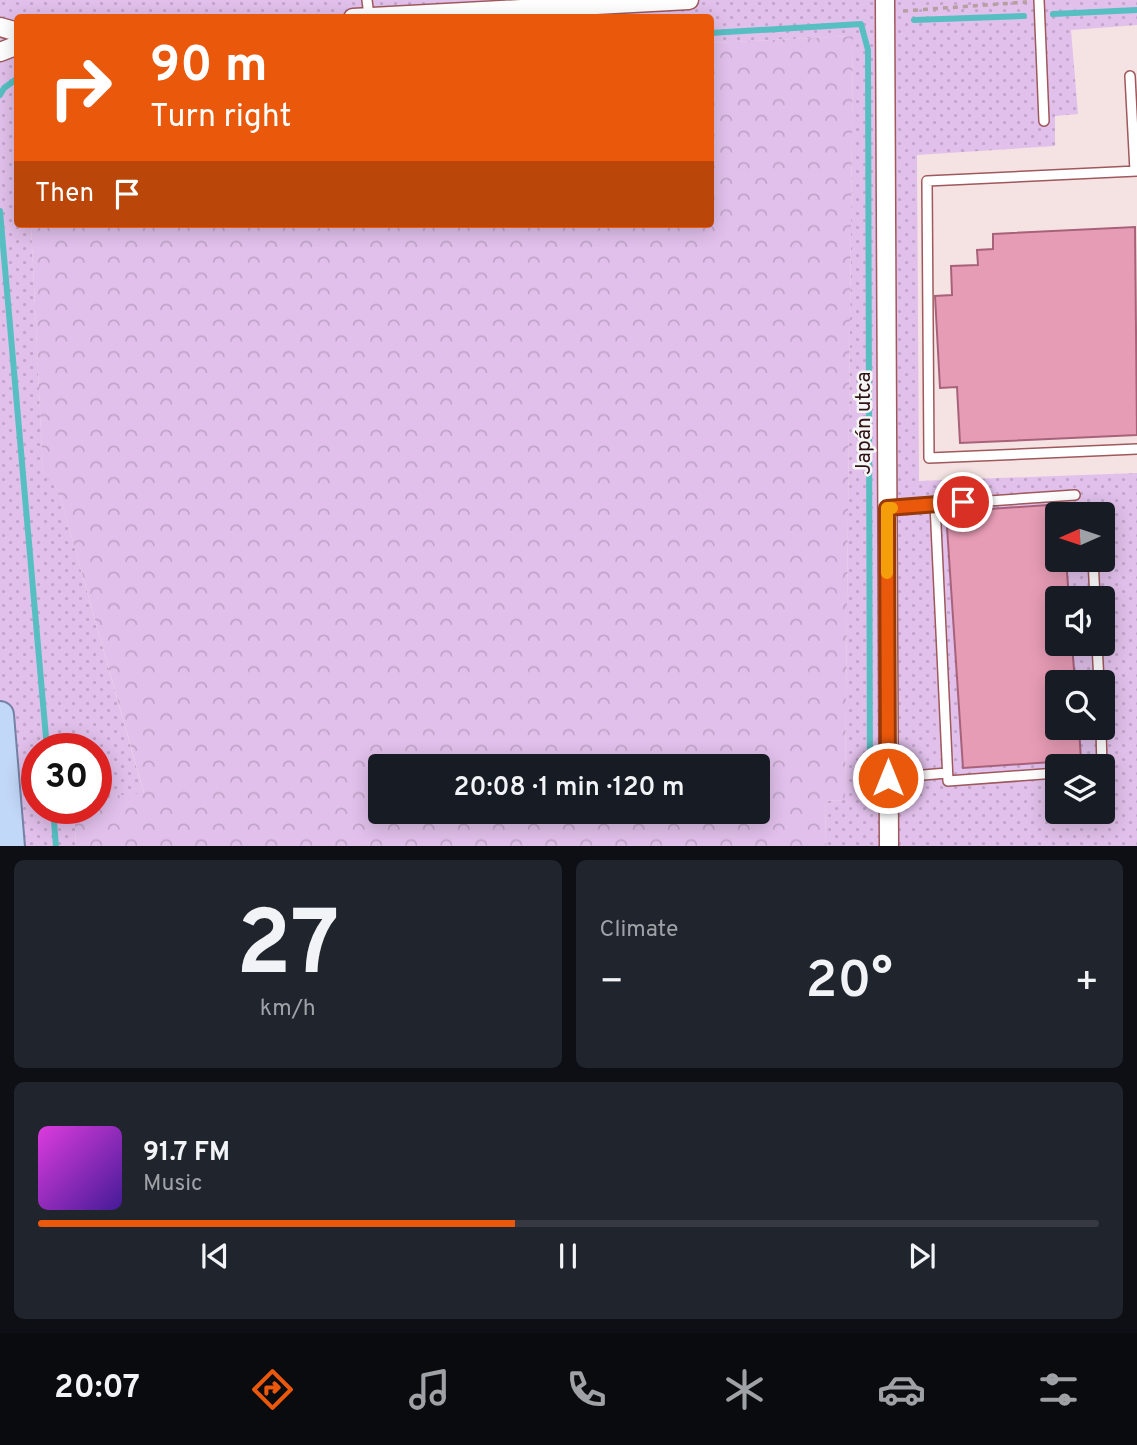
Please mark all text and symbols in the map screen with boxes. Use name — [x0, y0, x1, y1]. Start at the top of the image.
text: 90 m — [150, 37, 268, 99]
icon: right — [35, 42, 126, 133]
text: Turn right — [150, 98, 292, 138]
icon: arrive — [108, 175, 146, 213]
text: Then — [35, 178, 94, 211]
street label: Japán utca — [851, 371, 878, 475]
pin — [933, 472, 993, 532]
icon: arrive — [944, 483, 982, 521]
north arrow — [1045, 502, 1115, 572]
map controls — [1045, 502, 1115, 824]
button: sound — [1045, 586, 1115, 656]
button: search — [1045, 670, 1115, 740]
speed limit sign: 30 — [21, 733, 112, 824]
position arrow — [851, 741, 925, 815]
button: layers — [1045, 754, 1115, 824]
text: 20:08 · 1 min · 120 m — [454, 772, 684, 805]
text: 27 — [236, 892, 340, 1007]
text: Climate — [600, 916, 678, 945]
text: 20° — [806, 950, 893, 1016]
text: − — [600, 959, 624, 1008]
text: + — [1074, 959, 1099, 1008]
text: km/h — [260, 995, 316, 1024]
text: 91.7 FM — [143, 1137, 230, 1170]
text: Music — [143, 1170, 203, 1199]
icon: previous — [196, 1237, 234, 1275]
icon: pause — [549, 1237, 587, 1275]
icon: next — [903, 1237, 941, 1275]
icon: directions — [248, 1365, 297, 1414]
icon: music — [405, 1365, 454, 1414]
icon: phone — [562, 1365, 611, 1414]
icon: climate — [720, 1365, 769, 1414]
icon: car — [877, 1365, 926, 1414]
icon: filters — [1034, 1365, 1083, 1414]
text: 20:07 — [54, 1369, 140, 1409]

